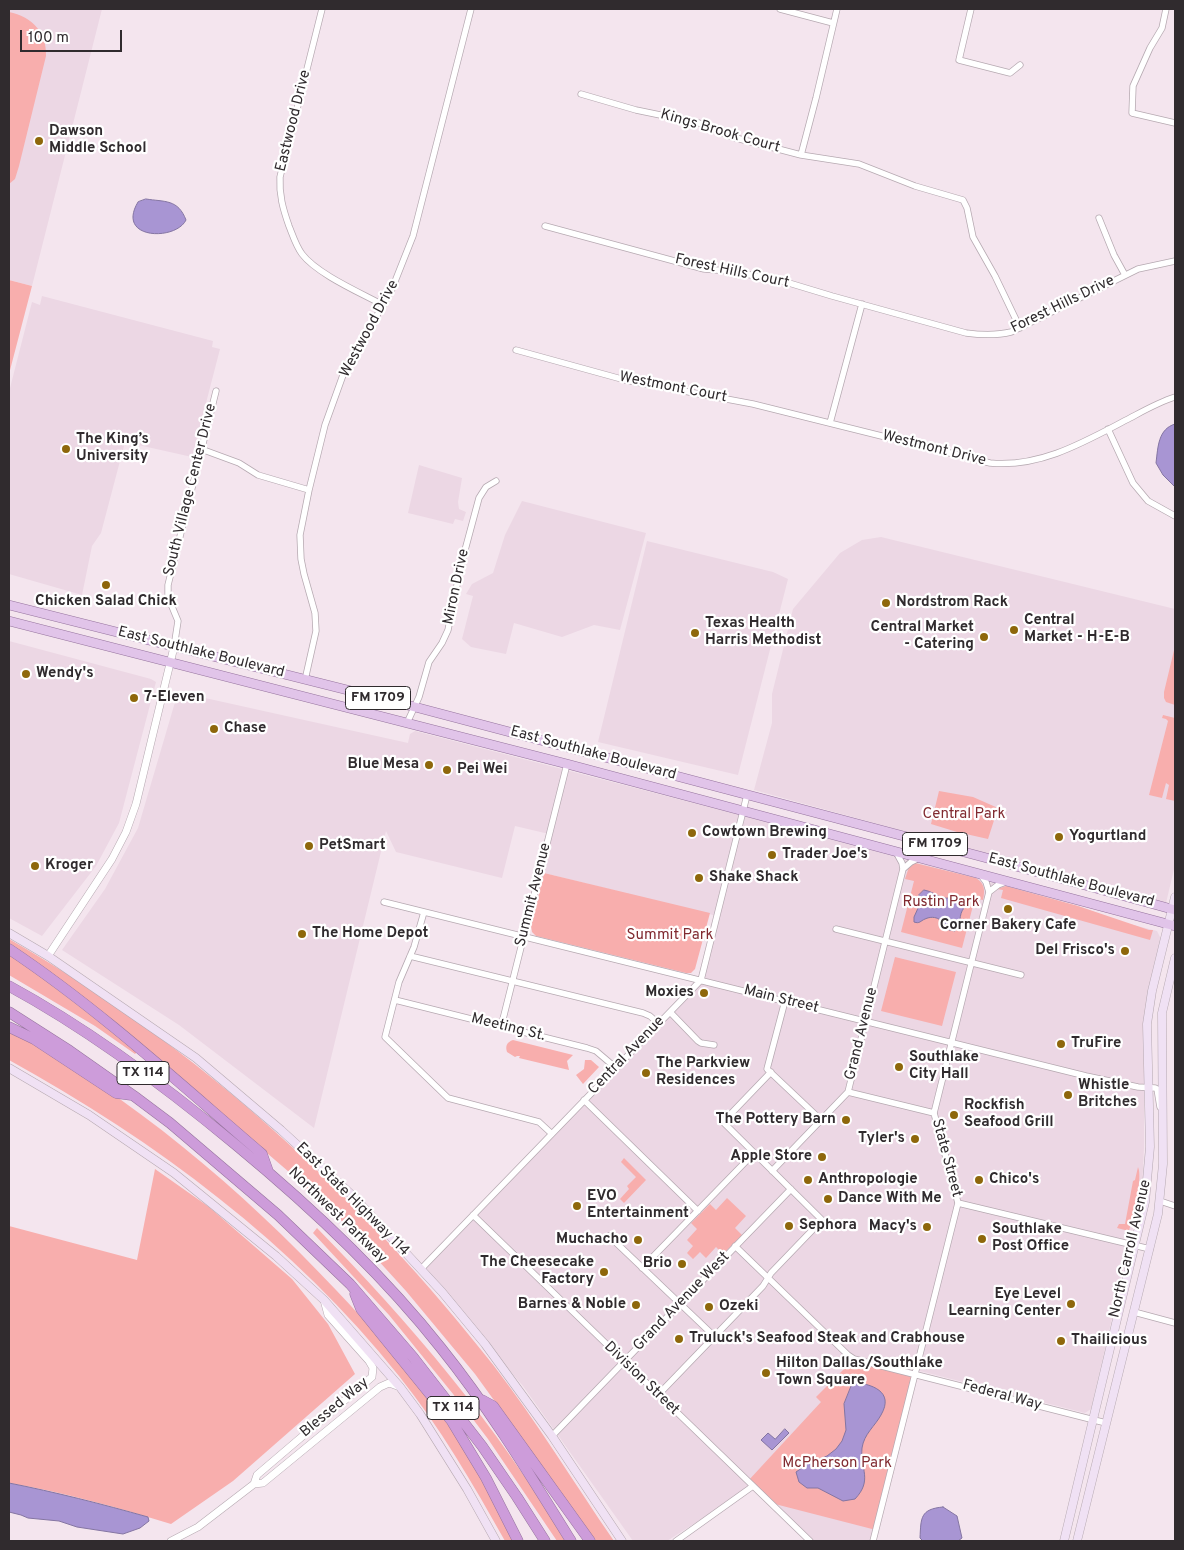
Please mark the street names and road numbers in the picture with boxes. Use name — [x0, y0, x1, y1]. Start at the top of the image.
street label: Eastwood Drive — [273, 68, 315, 174]
street label: Kings Brook Court — [658, 106, 782, 158]
street label: Forest Hills Court — [673, 251, 791, 293]
street label: Forest Hills Drive — [1008, 272, 1118, 338]
street label: Westwood Drive — [337, 277, 403, 381]
street label: Westmont Court — [618, 369, 728, 407]
street label: South Village Center Drive — [161, 402, 221, 578]
street label: Westmont Drive — [880, 427, 988, 471]
street label: Miron Drive — [440, 547, 474, 627]
street label: East Southlake Boulevard — [116, 624, 286, 682]
road number: FM 1709 — [346, 686, 410, 710]
street label: East Southlake Boulevard — [508, 723, 678, 785]
road number: FM 1709 — [902, 832, 968, 856]
street label: Summit Avenue — [512, 841, 556, 949]
street label: East Southlake Boulevard — [986, 850, 1156, 912]
street label: Main Street — [742, 982, 820, 1018]
street label: Grand Avenue — [842, 986, 882, 1082]
street label: Meeting St. — [469, 1010, 547, 1046]
street label: Central Avenue — [585, 1013, 669, 1099]
road number: TX 114 — [117, 1062, 169, 1084]
street label: State Street — [927, 1117, 965, 1199]
street label: East State Highway 114 — [291, 1139, 413, 1261]
street label: Northwest Parkway — [284, 1164, 390, 1268]
street label: North Carroll Avenue — [1106, 1178, 1156, 1320]
street label: Grand Avenue West — [630, 1249, 734, 1355]
street label: Division Street — [600, 1339, 682, 1419]
street label: Blessed Way — [297, 1374, 373, 1442]
street label: Federal Way — [960, 1377, 1044, 1415]
road number: TX 114 — [427, 1396, 479, 1420]

